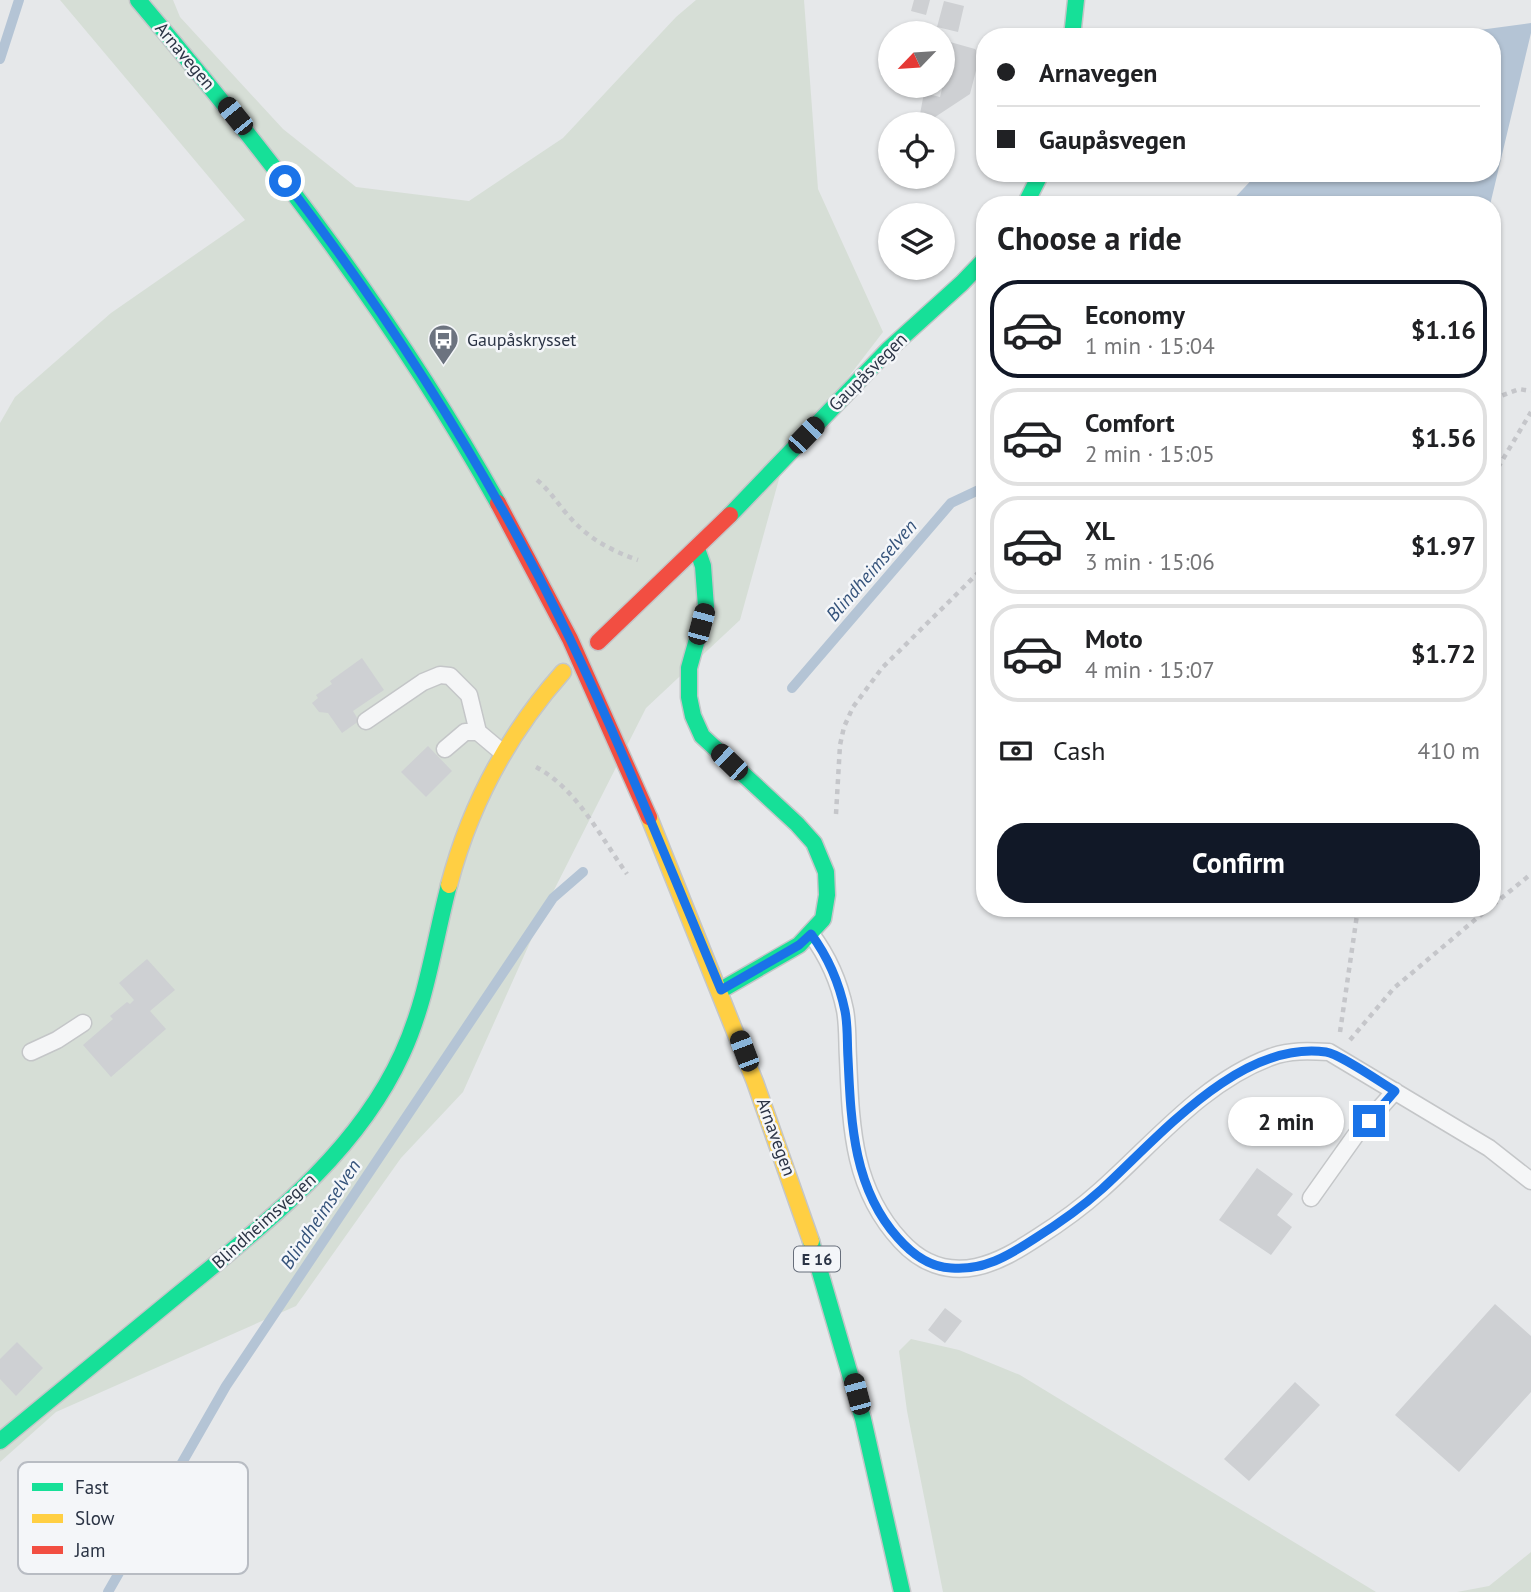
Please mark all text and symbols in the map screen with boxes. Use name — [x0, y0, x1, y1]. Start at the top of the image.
street label: Arnavegen — [150, 17, 220, 94]
north arrow — [878, 21, 956, 98]
map controls — [878, 21, 955, 280]
text: Arnavegen — [1039, 56, 1158, 89]
car — [214, 93, 257, 139]
button: locate — [878, 112, 955, 189]
text: Gaupåsvegen — [1039, 123, 1186, 156]
route start — [269, 165, 301, 197]
button: layers — [878, 203, 955, 280]
text: Choose a ride — [997, 217, 1182, 259]
icon: car — [1001, 298, 1064, 361]
text: Economy — [1085, 298, 1185, 331]
text: $1.16 — [1411, 313, 1476, 346]
bus stop icon: Gaupåskrysset — [427, 323, 461, 367]
street label: Gaupåsvegen — [823, 327, 912, 416]
place label: Gaupåskrysset — [467, 328, 576, 351]
text: 1 min · 15:04 — [1085, 331, 1215, 360]
icon: car — [1001, 406, 1064, 469]
text: Comfort — [1085, 406, 1175, 439]
car — [784, 413, 829, 457]
text: $1.56 — [1411, 421, 1476, 454]
text: 2 min · 15:05 — [1085, 439, 1215, 468]
water label: Blindheimselven — [820, 514, 922, 626]
icon: car — [1001, 514, 1064, 577]
text: XL — [1085, 514, 1115, 547]
text: $1.97 — [1411, 529, 1476, 562]
text: 3 min · 15:06 — [1085, 547, 1215, 576]
car — [686, 601, 717, 647]
icon: car — [1001, 622, 1064, 685]
text: Moto — [1085, 622, 1143, 655]
text: $1.72 — [1411, 637, 1476, 670]
text: 4 min · 15:07 — [1085, 655, 1215, 684]
icon: cash — [997, 732, 1035, 770]
text: Cash — [1053, 734, 1105, 767]
text: 410 m — [1418, 736, 1480, 765]
car — [707, 740, 752, 784]
button: Confirm — [997, 823, 1480, 903]
car — [727, 1028, 762, 1074]
street label: Arnavegen — [752, 1095, 801, 1179]
callout: 2 min — [1229, 1096, 1344, 1146]
route end — [1353, 1105, 1385, 1137]
text: 2 min — [1258, 1107, 1314, 1136]
water label: Blindheimselven — [275, 1155, 365, 1273]
street label: Blindheimsvegen — [207, 1168, 320, 1273]
road number: E 16 — [794, 1246, 840, 1272]
car — [842, 1371, 873, 1417]
legend — [18, 1462, 248, 1574]
text: Fast — [75, 1475, 109, 1499]
text: Slow — [75, 1506, 115, 1530]
text: Jam — [74, 1538, 105, 1562]

